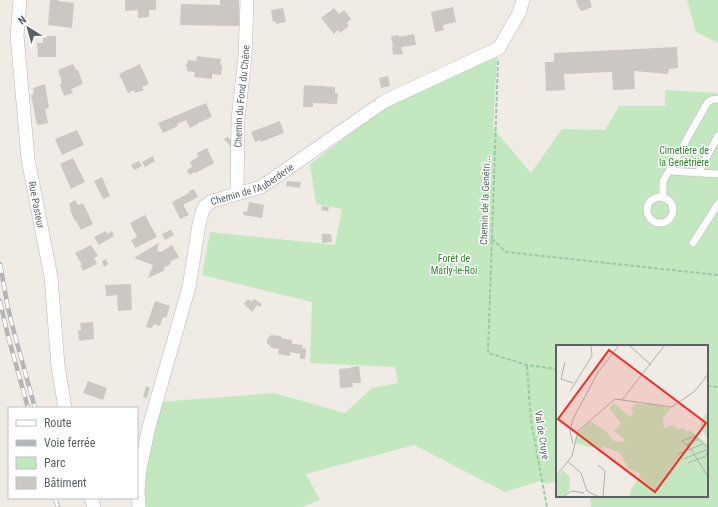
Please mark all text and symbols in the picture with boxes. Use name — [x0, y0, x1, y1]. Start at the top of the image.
north arrow — [8, 8, 48, 48]
text: N — [16, 13, 29, 28]
street label: Chemin du Fond du Chêne — [232, 44, 251, 148]
park label: Cimetière de la Genêtrière — [659, 145, 709, 168]
street label: Chemin de la Genétri... — [478, 155, 492, 245]
street label: Chemin de l'Auberderie — [209, 161, 296, 207]
street label: Rue Pasteur — [27, 180, 47, 229]
park label: Forêt de Marly-le-Roi — [431, 253, 477, 276]
inset map — [556, 345, 708, 497]
legend — [8, 407, 138, 499]
street label: Val de Cruye — [533, 410, 551, 460]
text: Route — [44, 416, 72, 430]
text: Voie ferrée — [44, 436, 96, 450]
text: Parc — [44, 456, 66, 470]
text: Bâtiment — [44, 476, 87, 490]

